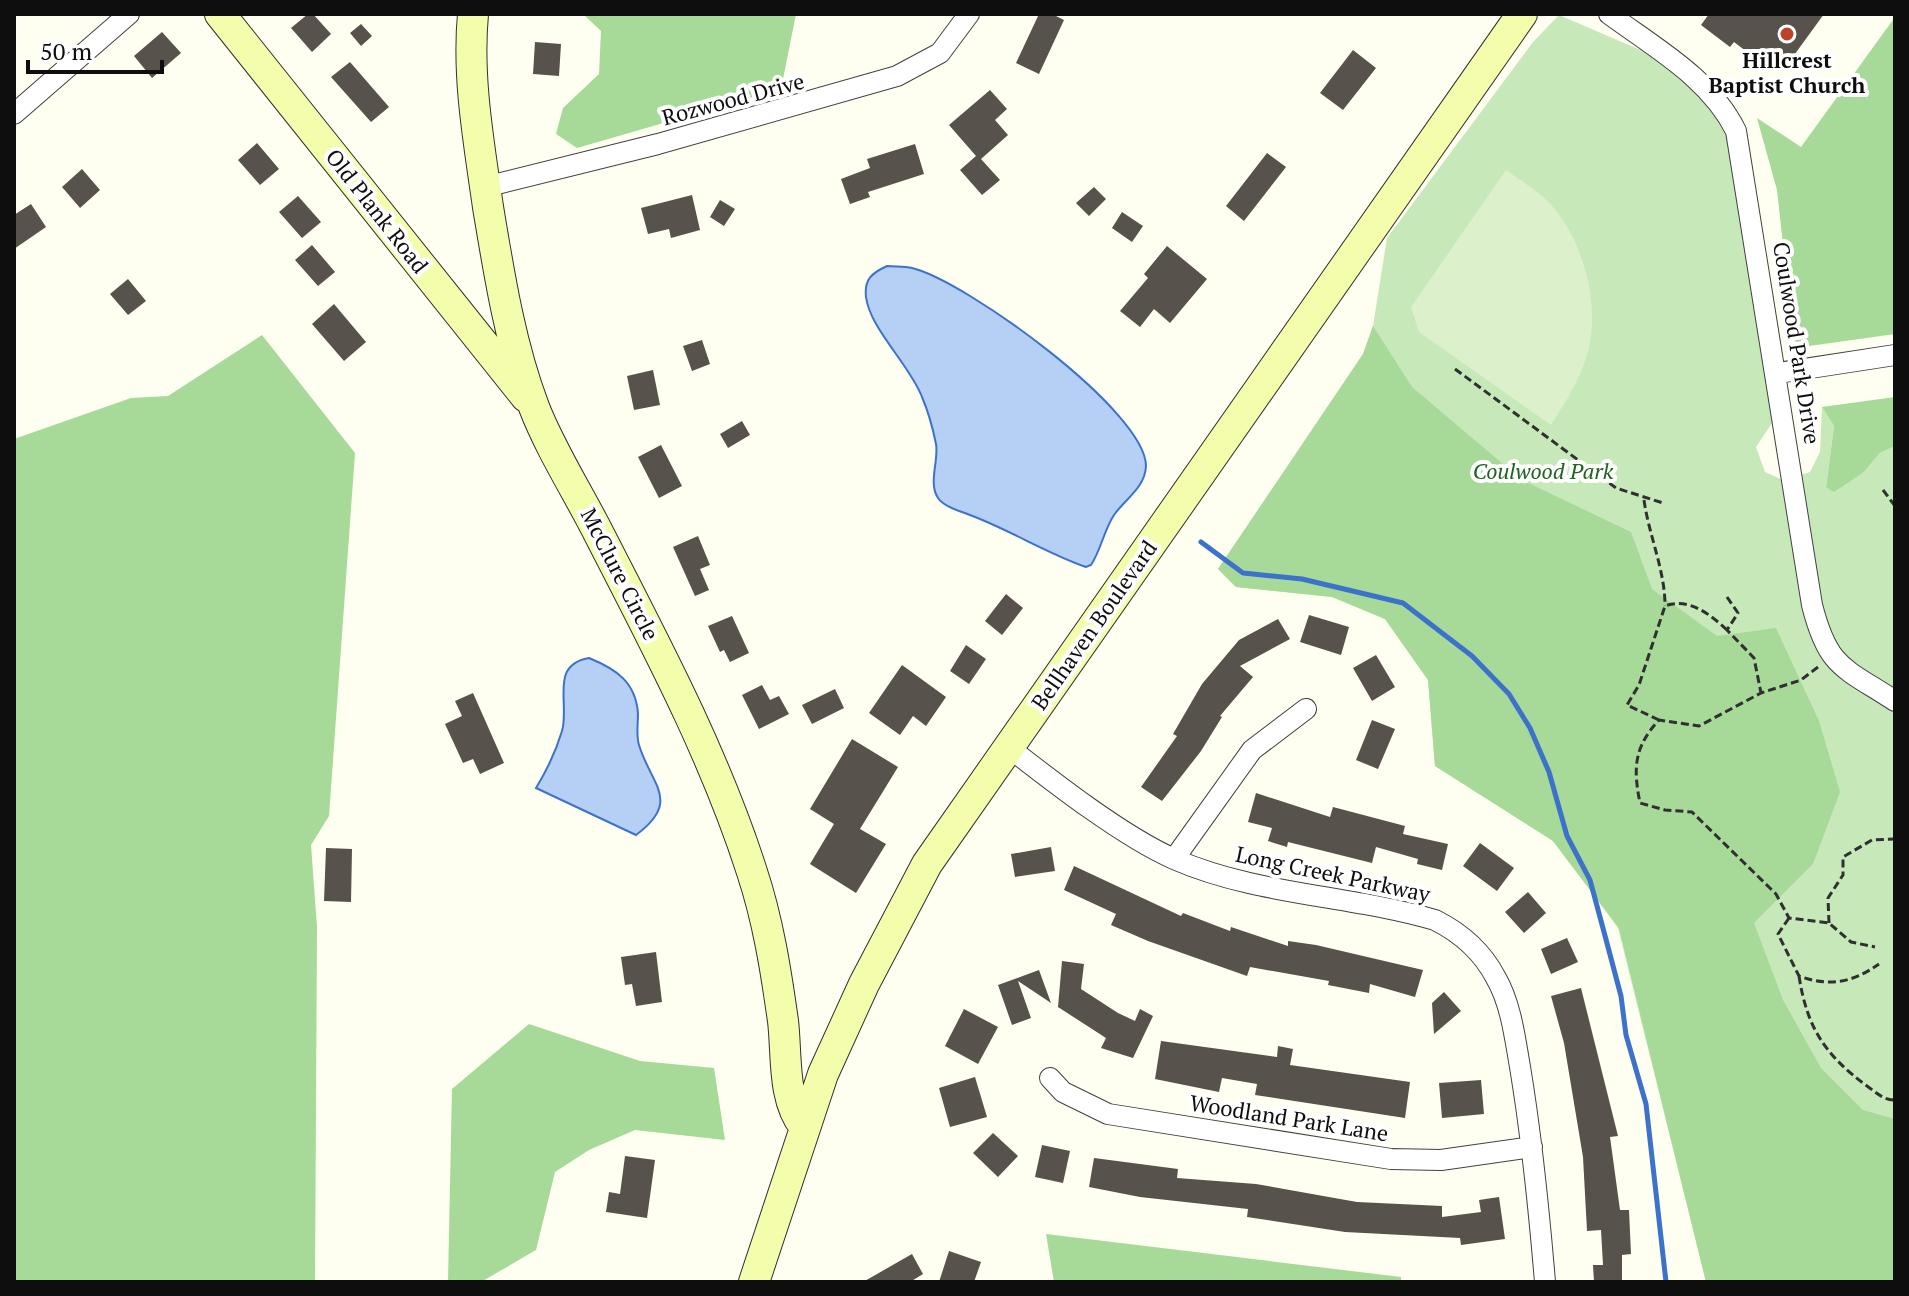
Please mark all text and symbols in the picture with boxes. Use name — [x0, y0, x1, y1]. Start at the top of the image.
scale bar — [28, 24, 162, 74]
marker: Hillcrest Baptist Church — [1778, 25, 1796, 43]
text: 50 m — [40, 35, 92, 67]
place label: Hillcrest Baptist Church — [1709, 45, 1865, 99]
street label: Rozwood Drive — [659, 66, 807, 131]
street label: Old Plank Road — [320, 143, 435, 279]
street label: Coulwood Park Drive — [1767, 240, 1828, 446]
park label: Coulwood Park — [1473, 456, 1614, 485]
street label: McClure Circle — [575, 503, 666, 645]
street label: Bellhaven Boulevard — [1024, 534, 1163, 715]
street label: Long Creek Parkway — [1233, 839, 1434, 908]
street label: Woodland Park Lane — [1188, 1087, 1390, 1148]

